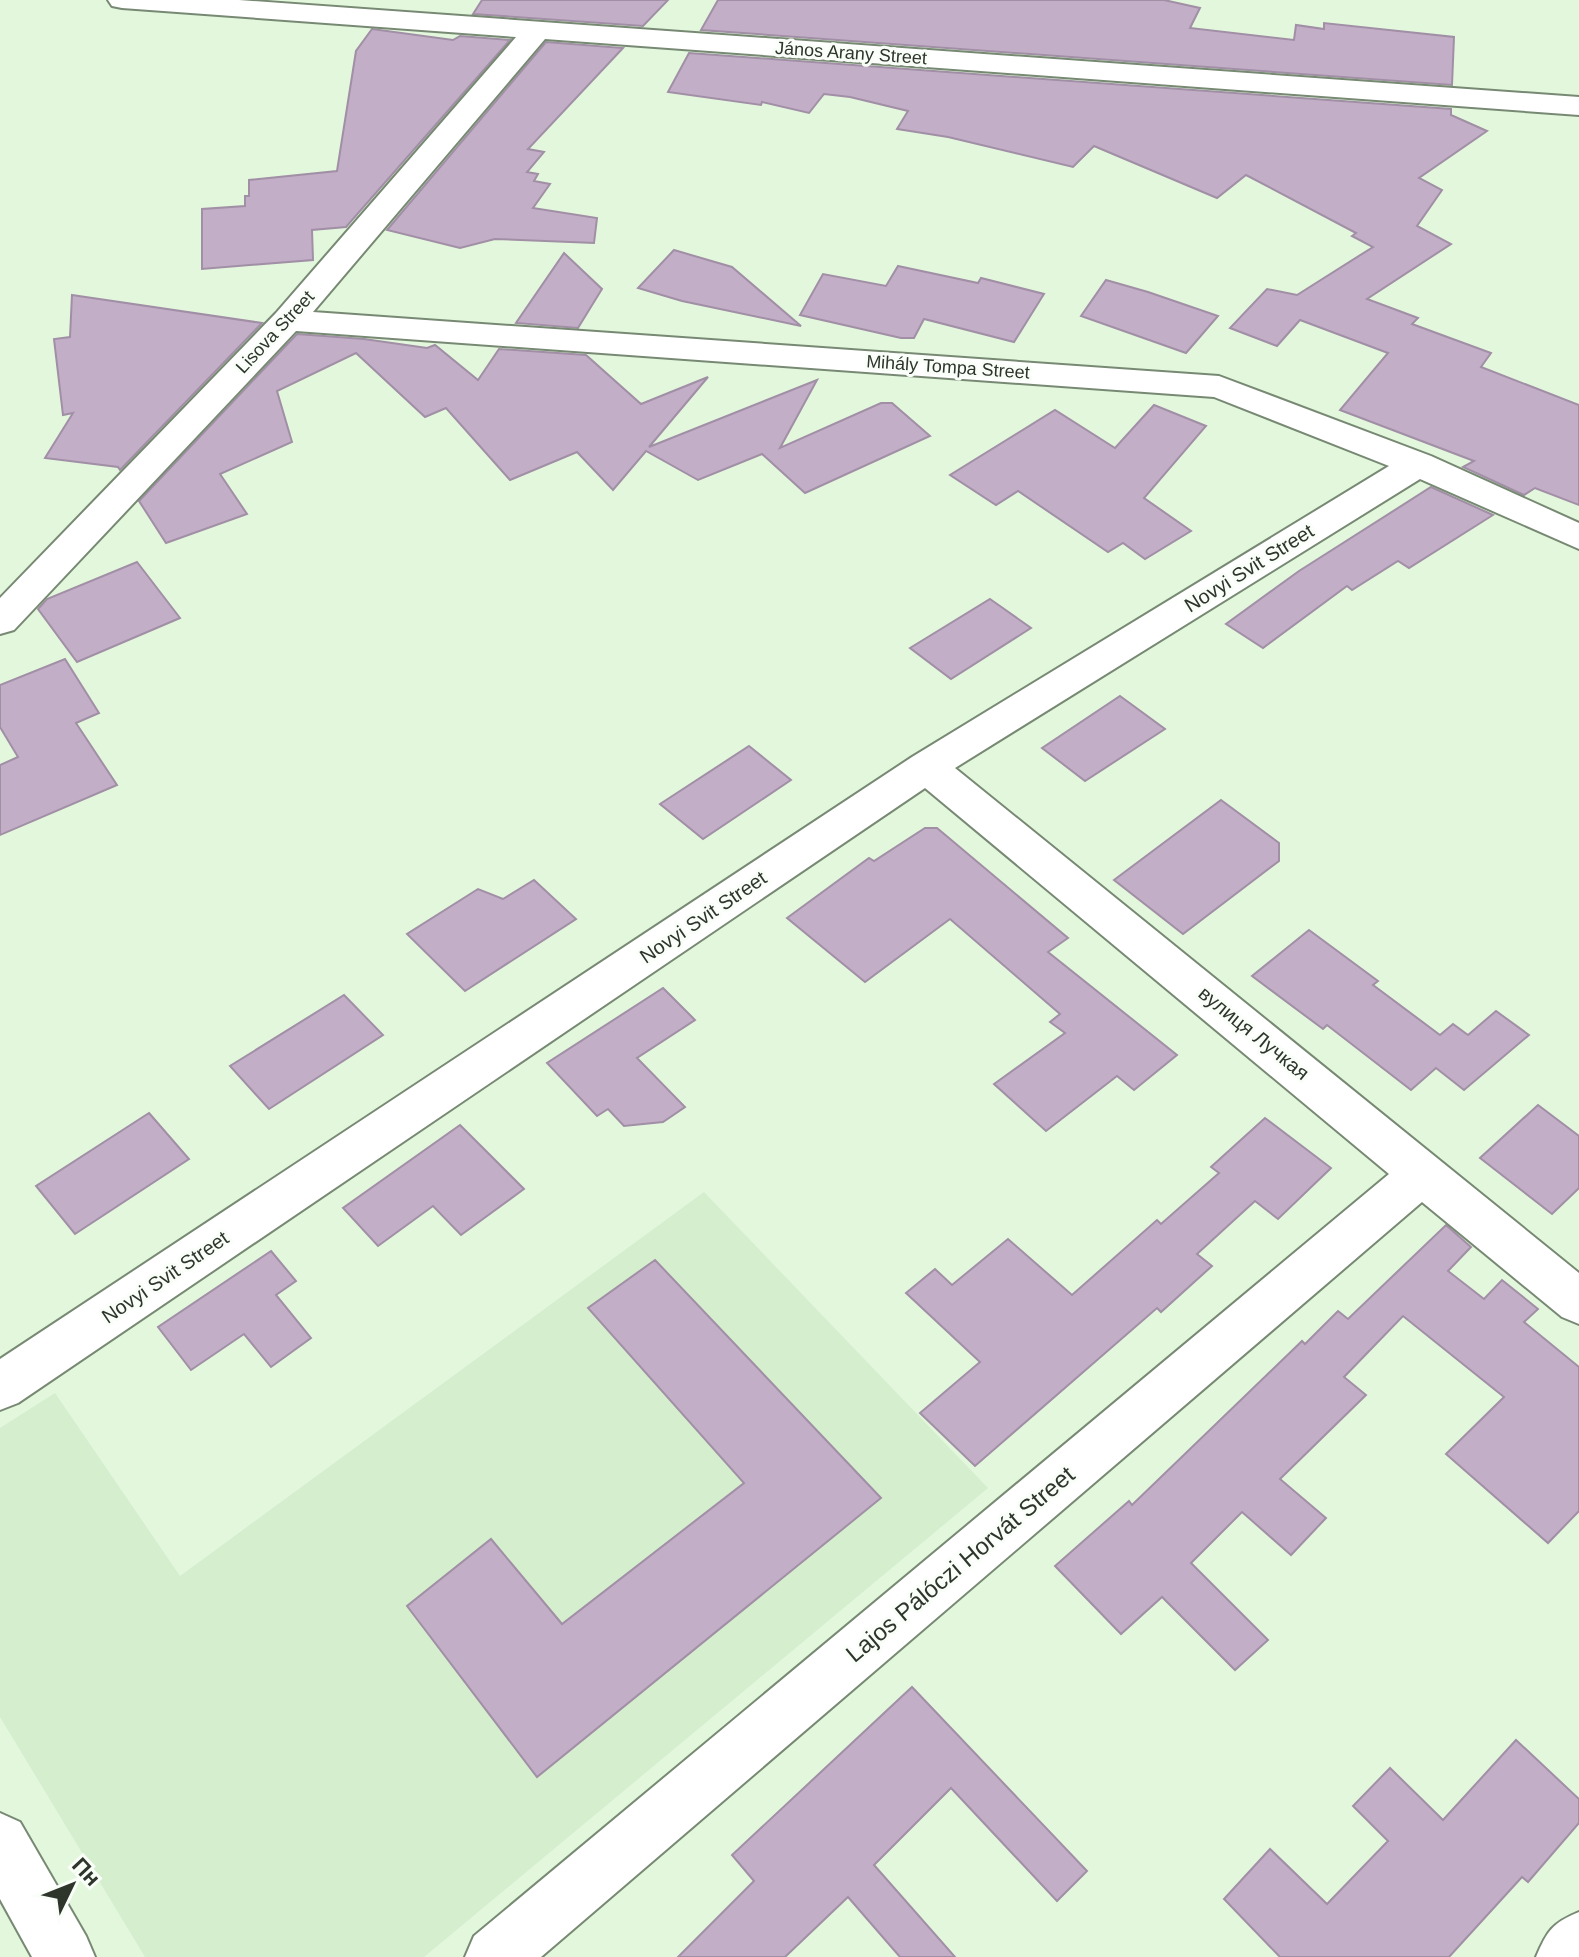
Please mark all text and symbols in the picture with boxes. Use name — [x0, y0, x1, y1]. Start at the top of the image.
street label: János Arany Street — [774, 38, 928, 68]
street label: Lisova Street — [232, 287, 318, 377]
street label: Mihály Tompa Street — [866, 351, 1030, 383]
street label: Novyi Svit Street — [1180, 519, 1318, 616]
street label: Novyi Svit Street — [636, 866, 771, 967]
street label: вулиця Лучкая — [1194, 982, 1314, 1084]
street label: Novyi Svit Street — [98, 1226, 233, 1327]
street label: Lajos Pálóczi Horvát Street — [840, 1460, 1080, 1667]
north arrow — [32, 1845, 112, 1925]
text: Пн — [67, 1853, 105, 1891]

